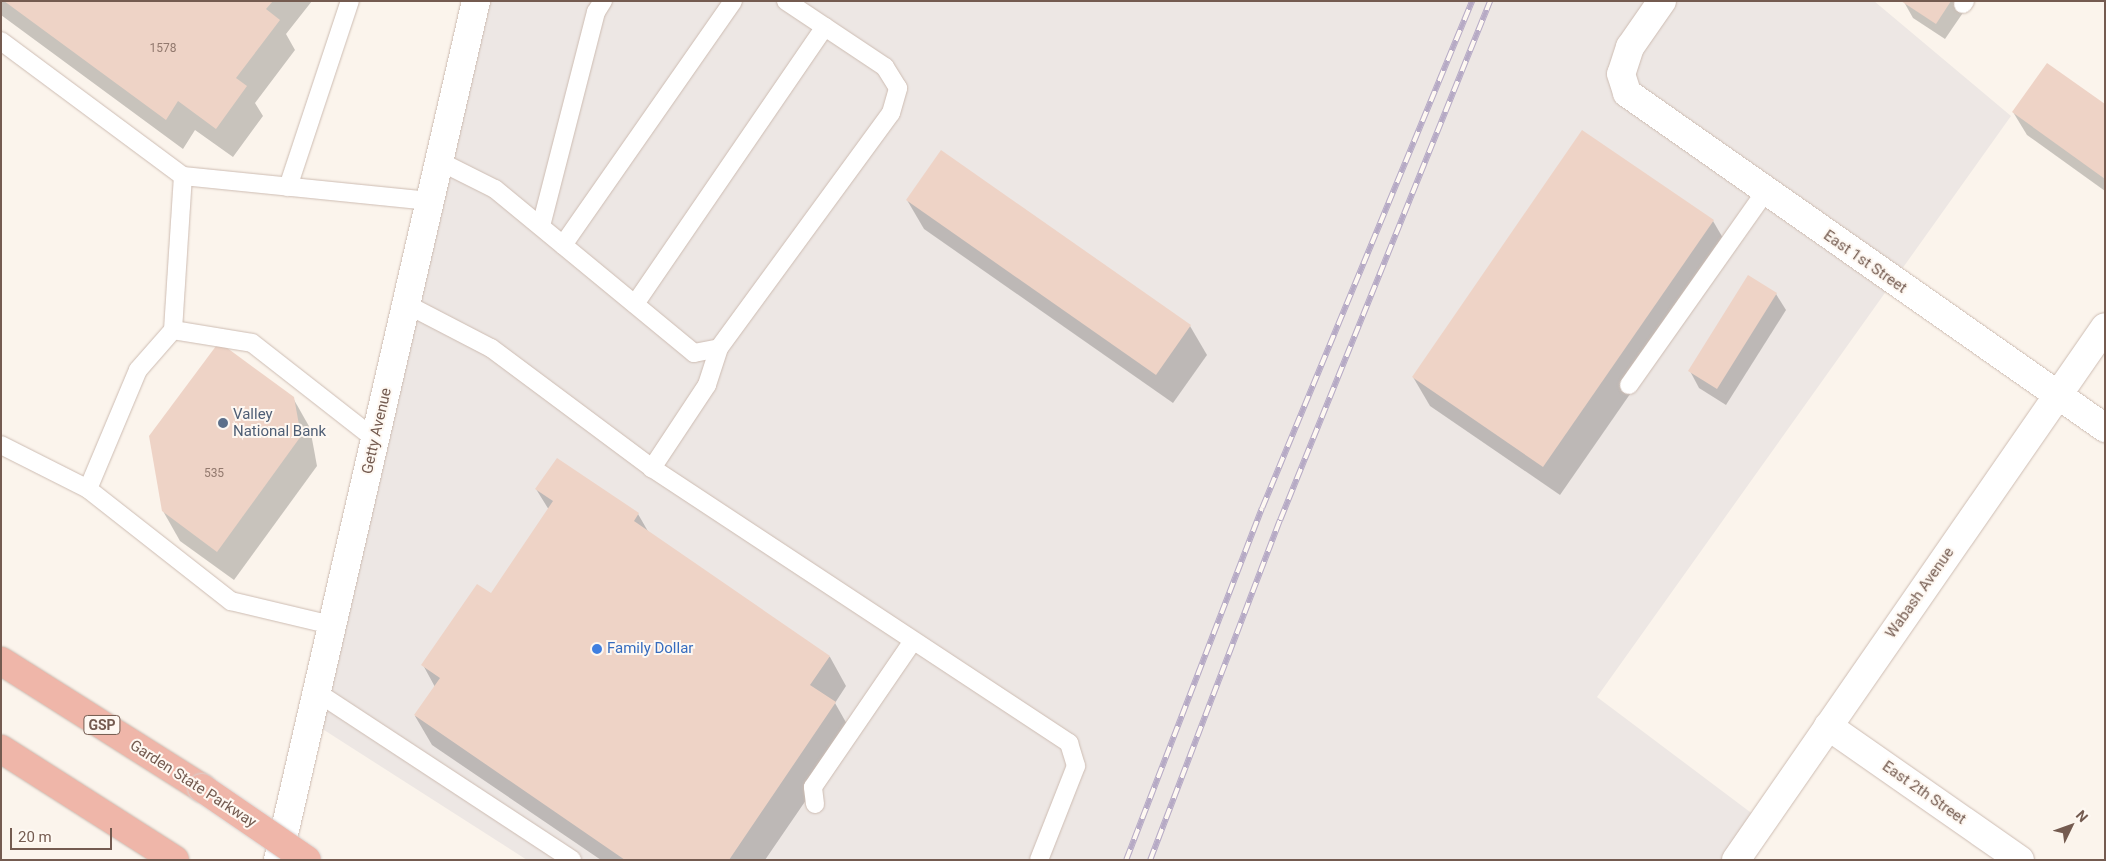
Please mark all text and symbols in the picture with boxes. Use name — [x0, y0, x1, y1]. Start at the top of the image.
house number: 1578 — [150, 42, 176, 56]
street label: East 1st Street — [1820, 227, 1910, 297]
street label: Getty Avenue — [358, 386, 396, 476]
place label: Valley National Bank — [233, 405, 326, 440]
marker: Valley National Bank — [217, 417, 229, 429]
house number: 535 — [204, 467, 224, 481]
street label: Wabash Avenue — [1882, 544, 1958, 642]
place label: Family Dollar — [607, 640, 693, 658]
marker: Family Dollar — [591, 643, 603, 655]
road number: GSP — [83, 714, 121, 736]
street label: Garden State Parkway — [126, 736, 260, 832]
street label: East 2th Street — [1879, 758, 1969, 828]
north arrow — [2046, 801, 2096, 851]
text: N — [2073, 807, 2091, 825]
scale bar — [12, 818, 115, 850]
text: 20 m — [18, 828, 52, 846]

